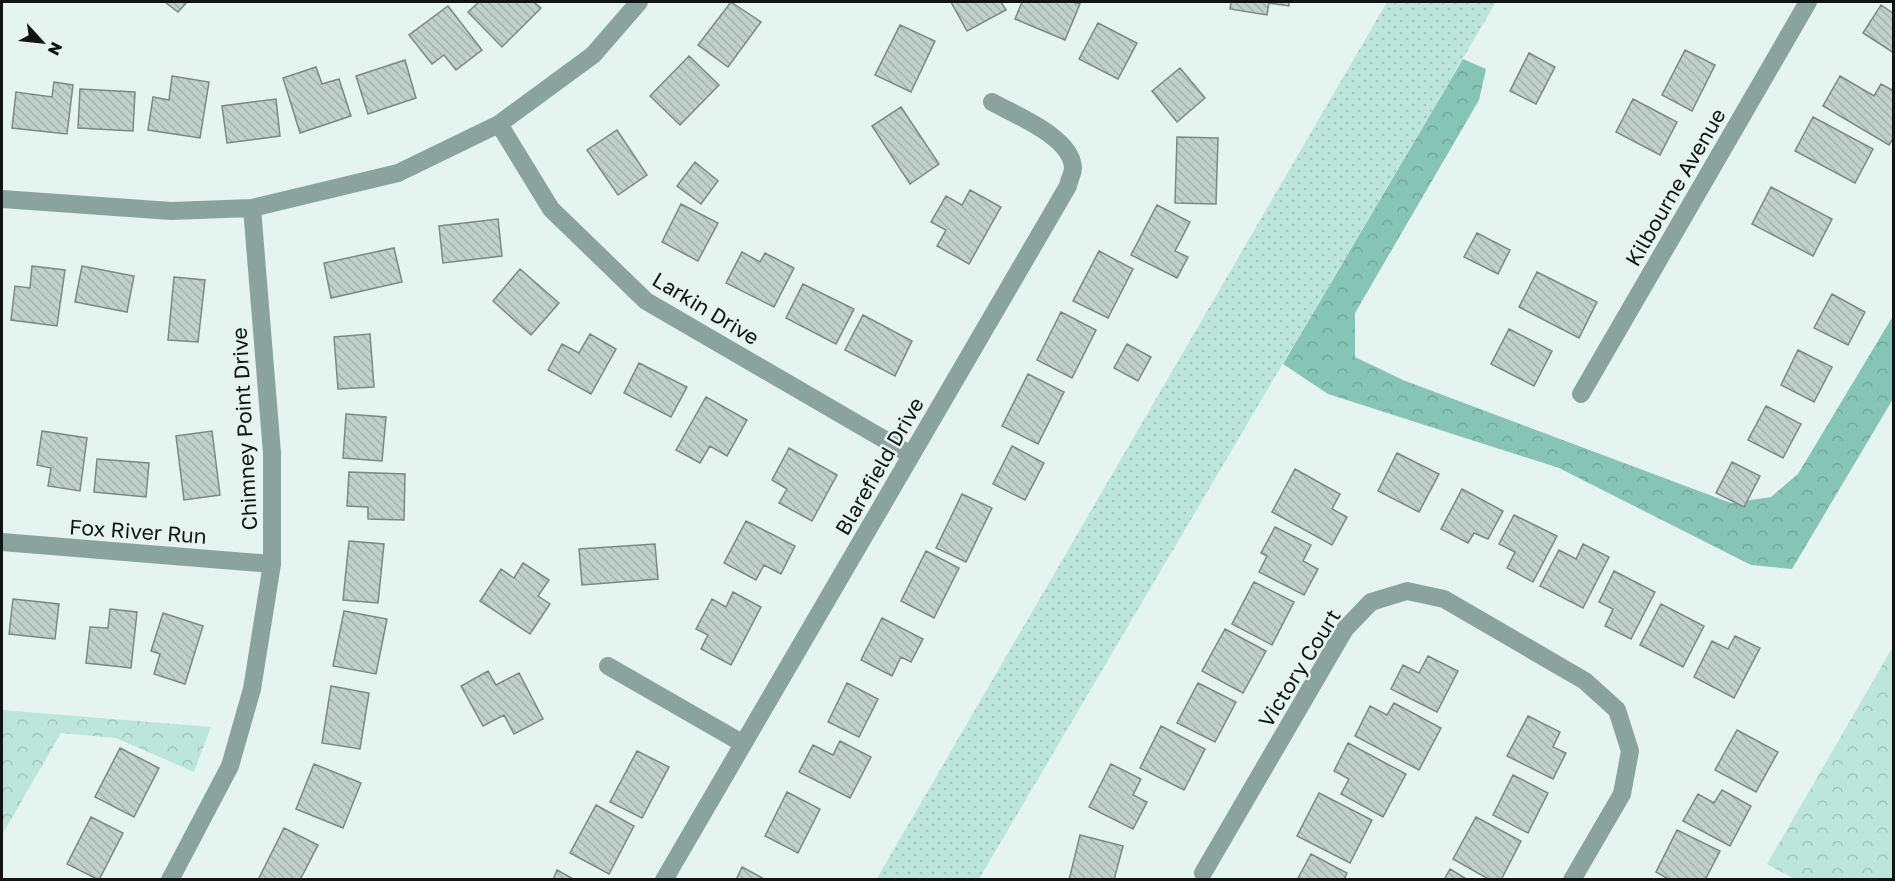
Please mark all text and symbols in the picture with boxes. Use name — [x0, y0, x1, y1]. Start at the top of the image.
north arrow — [12, 12, 72, 72]
text: N — [44, 39, 67, 59]
street label: Kilbourne Avenue — [1619, 104, 1731, 270]
street label: Larkin Drive — [648, 266, 764, 350]
street label: Chimney Point Drive — [226, 327, 262, 531]
street label: Blarefield Drive — [829, 392, 929, 540]
street label: Fox River Run — [68, 513, 208, 549]
street label: Victory Court — [1252, 604, 1346, 732]

